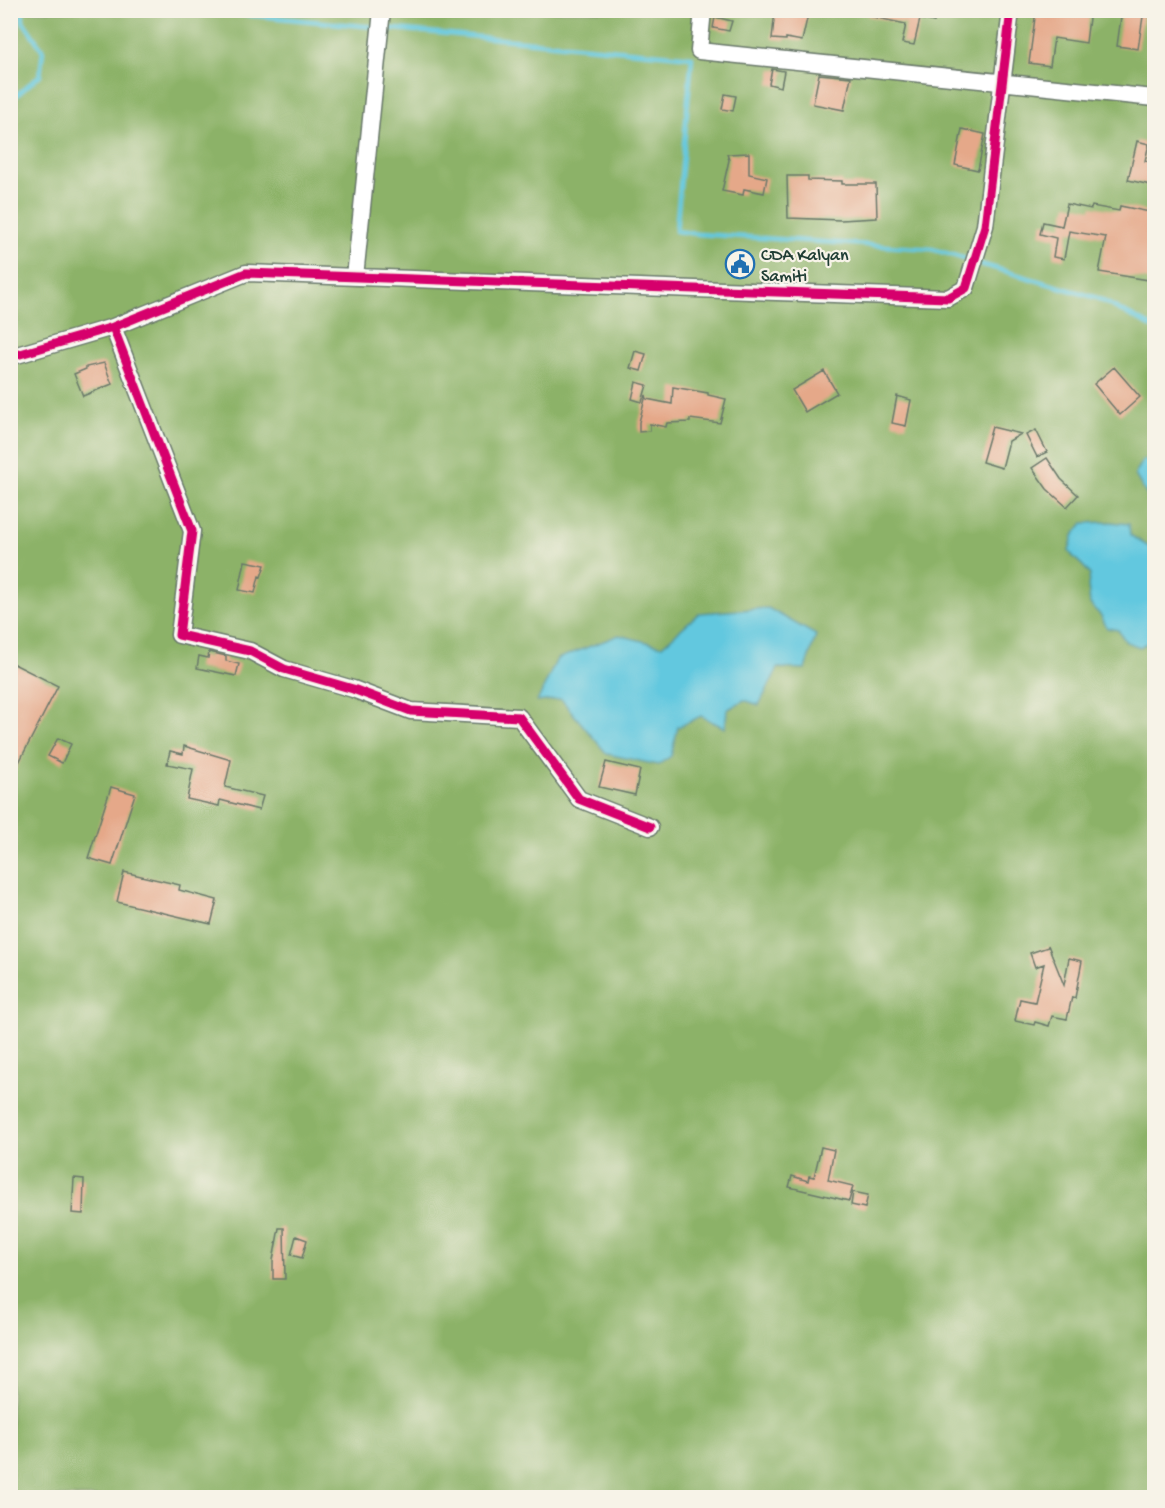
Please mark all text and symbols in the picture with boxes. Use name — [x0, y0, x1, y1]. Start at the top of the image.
place label: CDA Kalyan Samiti — [761, 246, 849, 288]
public building icon: CDA Kalyan Samiti — [724, 248, 756, 280]

